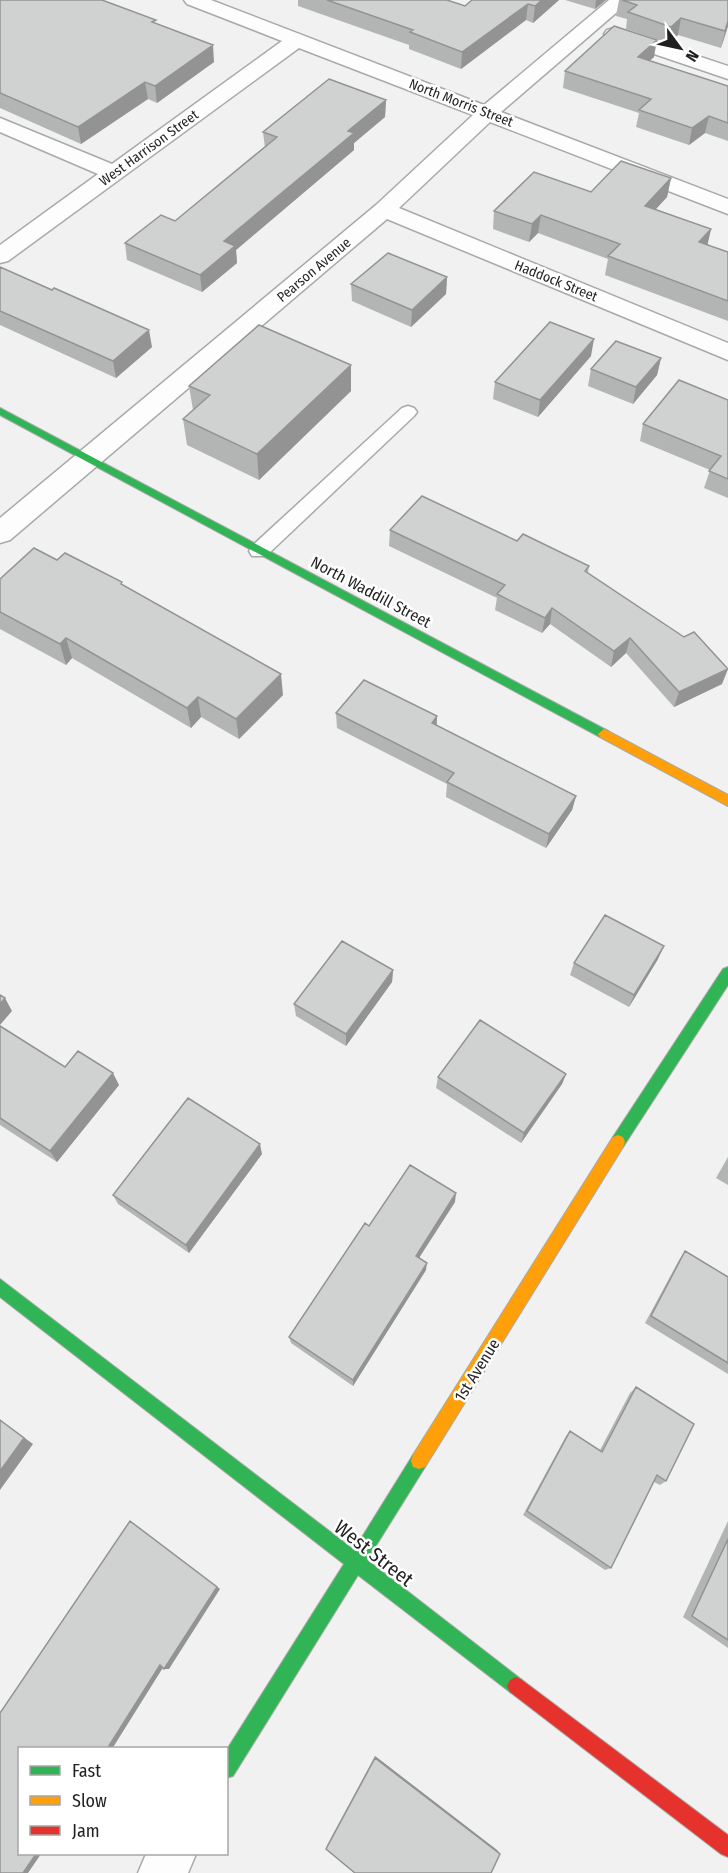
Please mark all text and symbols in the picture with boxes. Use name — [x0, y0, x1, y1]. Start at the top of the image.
north arrow — [650, 18, 710, 78]
text: N — [682, 47, 703, 65]
street label: North Morris Street — [406, 75, 516, 131]
street label: West Harrison Street — [96, 106, 202, 190]
street label: Pearson Avenue — [274, 234, 355, 306]
street label: Haddock Street — [512, 257, 600, 306]
street label: North Waddill Street — [308, 552, 435, 632]
street label: 1st Avenue — [450, 1335, 504, 1405]
street label: West Street — [330, 1515, 419, 1592]
legend — [18, 1747, 228, 1855]
text: Fast — [72, 1760, 101, 1782]
text: Slow — [72, 1790, 107, 1812]
text: Jam — [72, 1820, 100, 1842]

